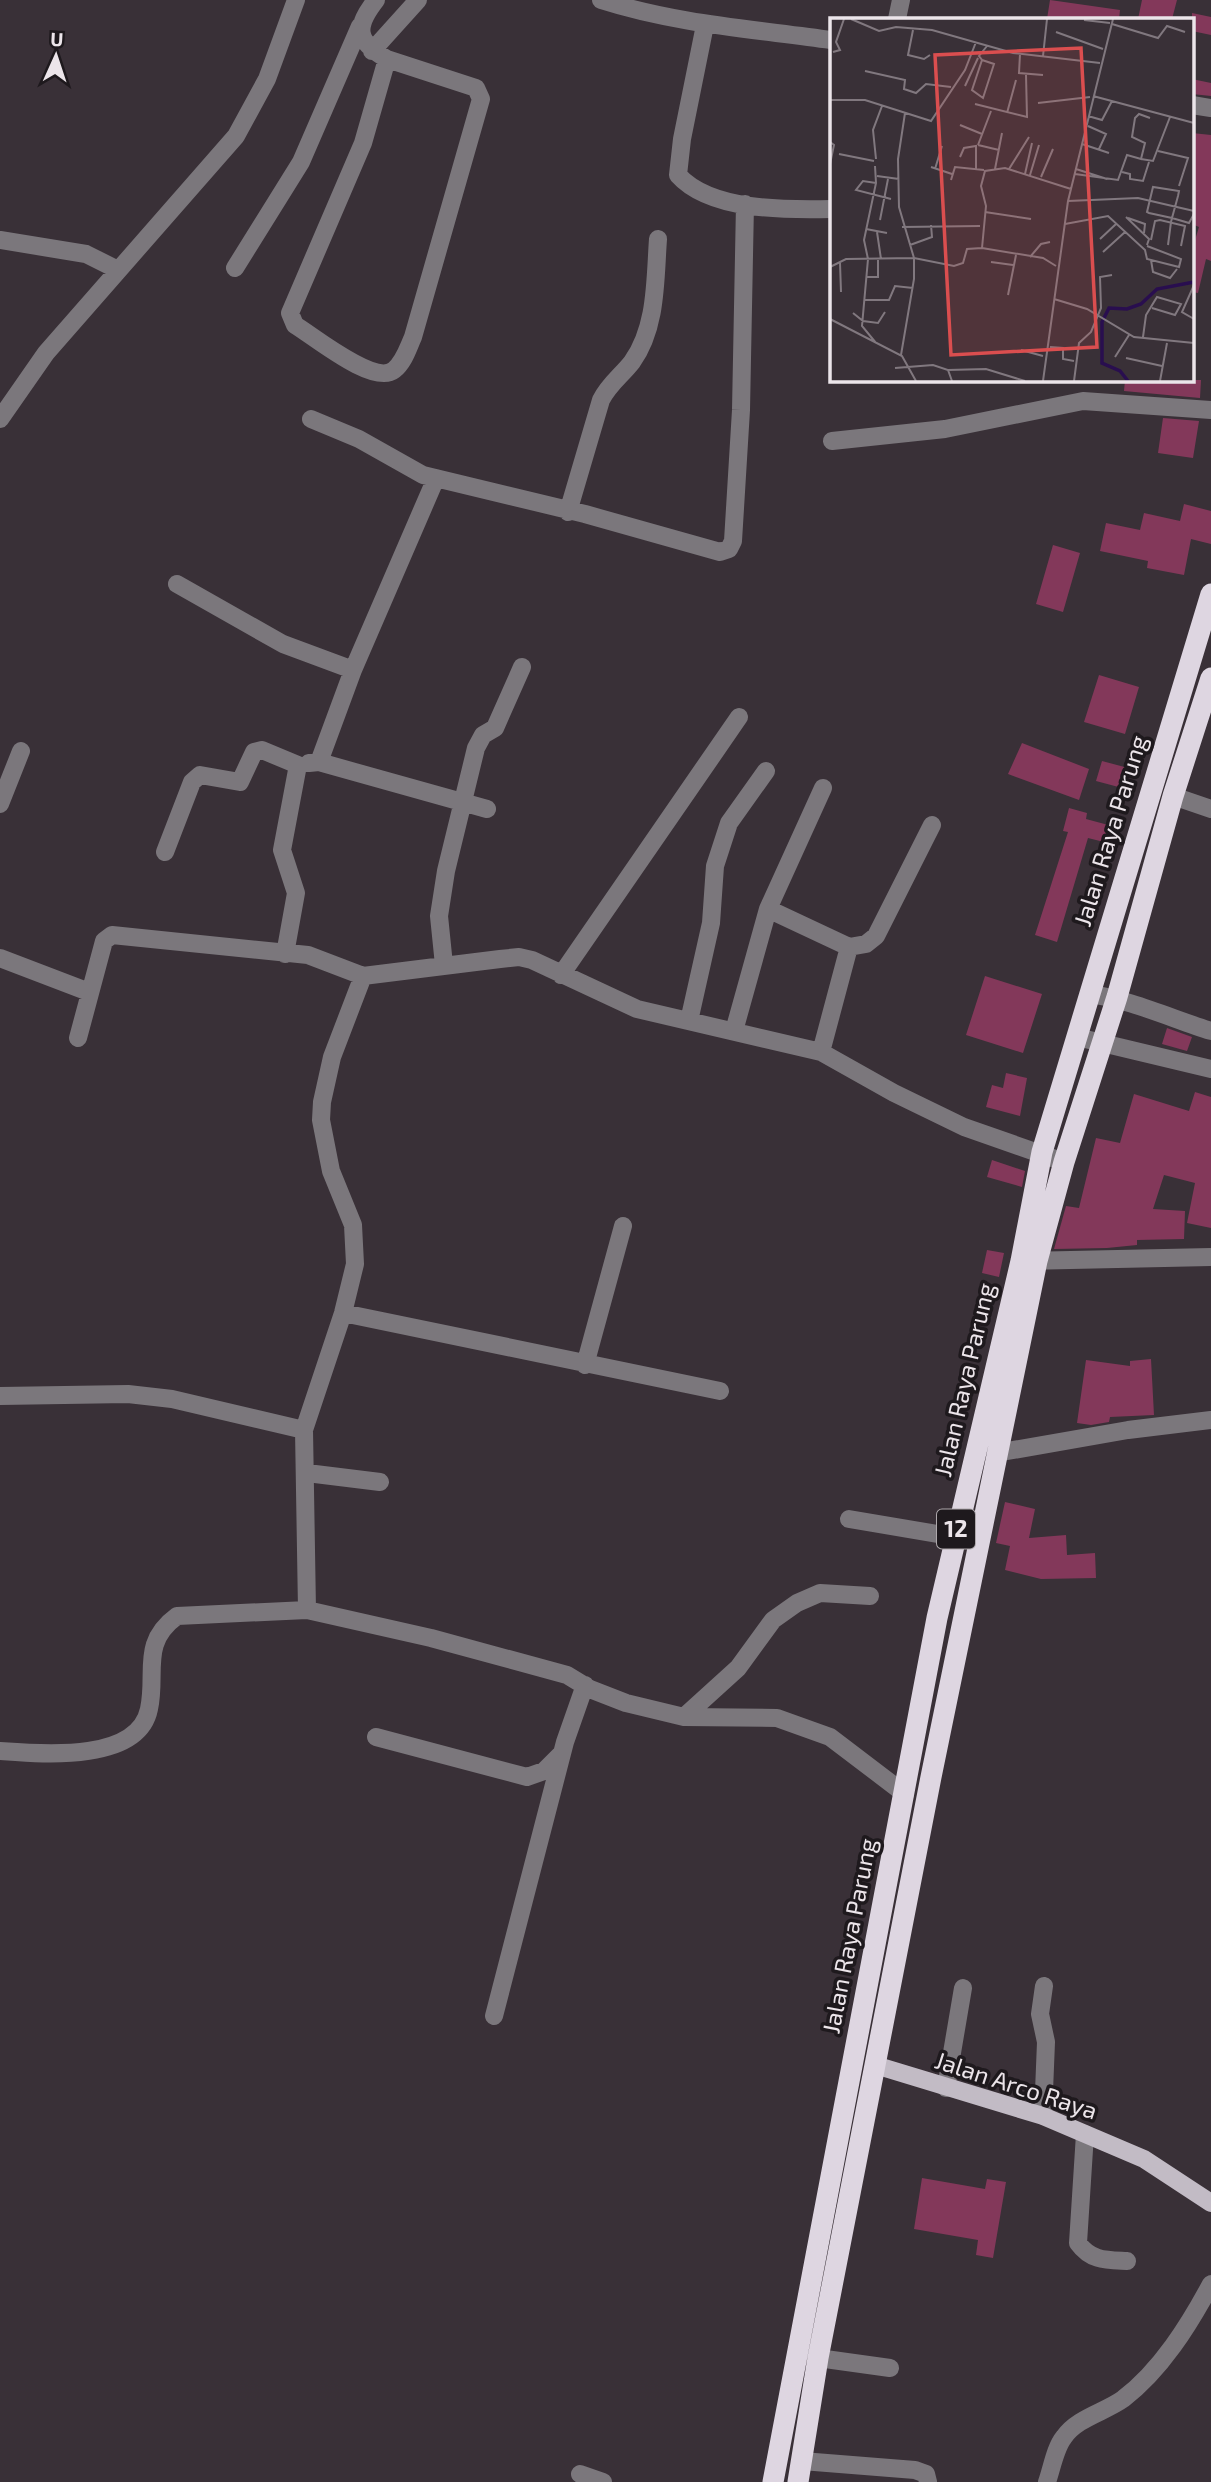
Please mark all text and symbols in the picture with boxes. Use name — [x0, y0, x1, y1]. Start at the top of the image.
inset map — [830, 18, 1194, 382]
north arrow — [21, 21, 91, 91]
text: U — [50, 27, 64, 50]
street label: Jalan Raya Parung — [1067, 732, 1152, 929]
street label: Jalan Raya Parung — [927, 1280, 1000, 1479]
road number: 12 — [937, 1510, 975, 1548]
street label: Jalan Raya Parung — [815, 1836, 882, 2036]
street label: Jalan Arco Raya — [932, 2045, 1101, 2124]

